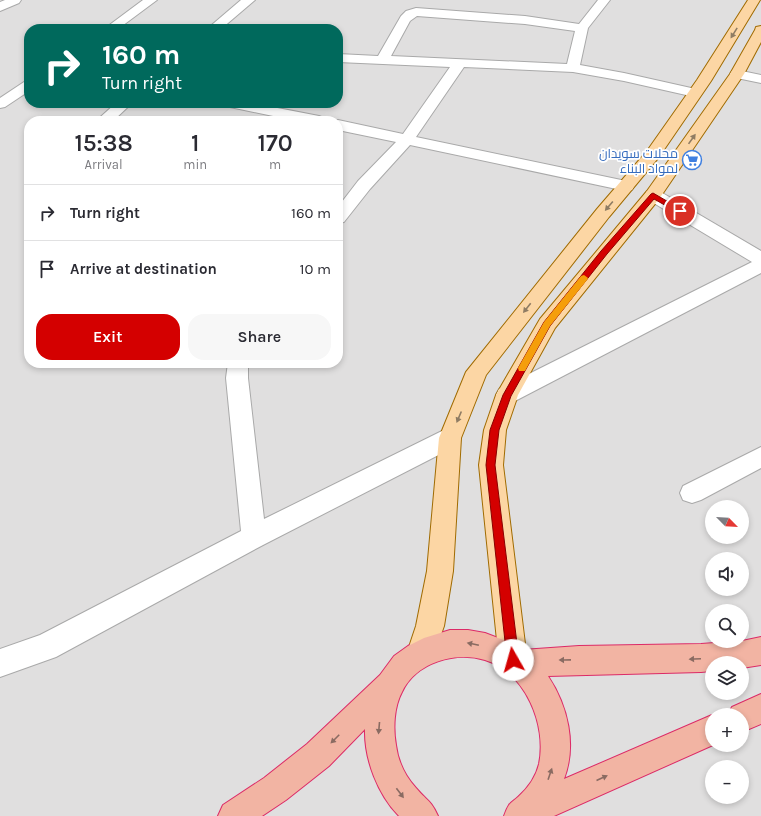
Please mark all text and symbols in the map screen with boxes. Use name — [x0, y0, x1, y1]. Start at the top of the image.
one-way arrow — [730, 27, 737, 39]
text: 160 m — [102, 38, 180, 71]
icon: right — [36, 40, 88, 92]
text: Turn right — [102, 72, 182, 94]
text: 15:38 — [74, 129, 133, 157]
text: 1 — [191, 129, 199, 157]
text: 170 — [258, 129, 293, 157]
one-way arrow — [688, 134, 696, 145]
place label: محلات سويدان لمواد البناء — [599, 146, 678, 176]
supermarket icon: محلات سويدان لمواد البناء — [681, 149, 703, 171]
text: Arrival — [85, 157, 123, 172]
text: min — [183, 157, 207, 172]
text: m — [269, 157, 281, 172]
pin — [663, 194, 697, 228]
icon: arrive — [669, 200, 691, 222]
one-way arrow — [604, 201, 613, 212]
icon: right — [36, 202, 58, 224]
text: Turn right — [70, 204, 140, 222]
text: 160 m — [291, 204, 331, 222]
icon: arrive — [36, 258, 58, 280]
text: Arrive at destination — [70, 260, 217, 278]
text: 10 m — [300, 260, 331, 278]
one-way arrow — [523, 302, 531, 313]
button: Exit — [36, 314, 180, 360]
button: Share — [188, 314, 331, 360]
one-way arrow — [455, 411, 461, 423]
north arrow — [705, 500, 749, 544]
map controls — [705, 500, 749, 804]
button: sound — [705, 552, 749, 596]
button: search — [705, 604, 749, 648]
position arrow — [492, 639, 534, 681]
one-way arrow — [467, 640, 479, 646]
one-way arrow — [689, 655, 701, 662]
button: layers — [705, 656, 749, 700]
one-way arrow — [558, 657, 571, 663]
button: + — [705, 708, 749, 752]
one-way arrow — [376, 722, 383, 735]
one-way arrow — [330, 734, 340, 744]
button: − — [705, 760, 749, 804]
one-way arrow — [547, 767, 553, 779]
one-way arrow — [596, 775, 608, 781]
one-way arrow — [396, 788, 405, 799]

